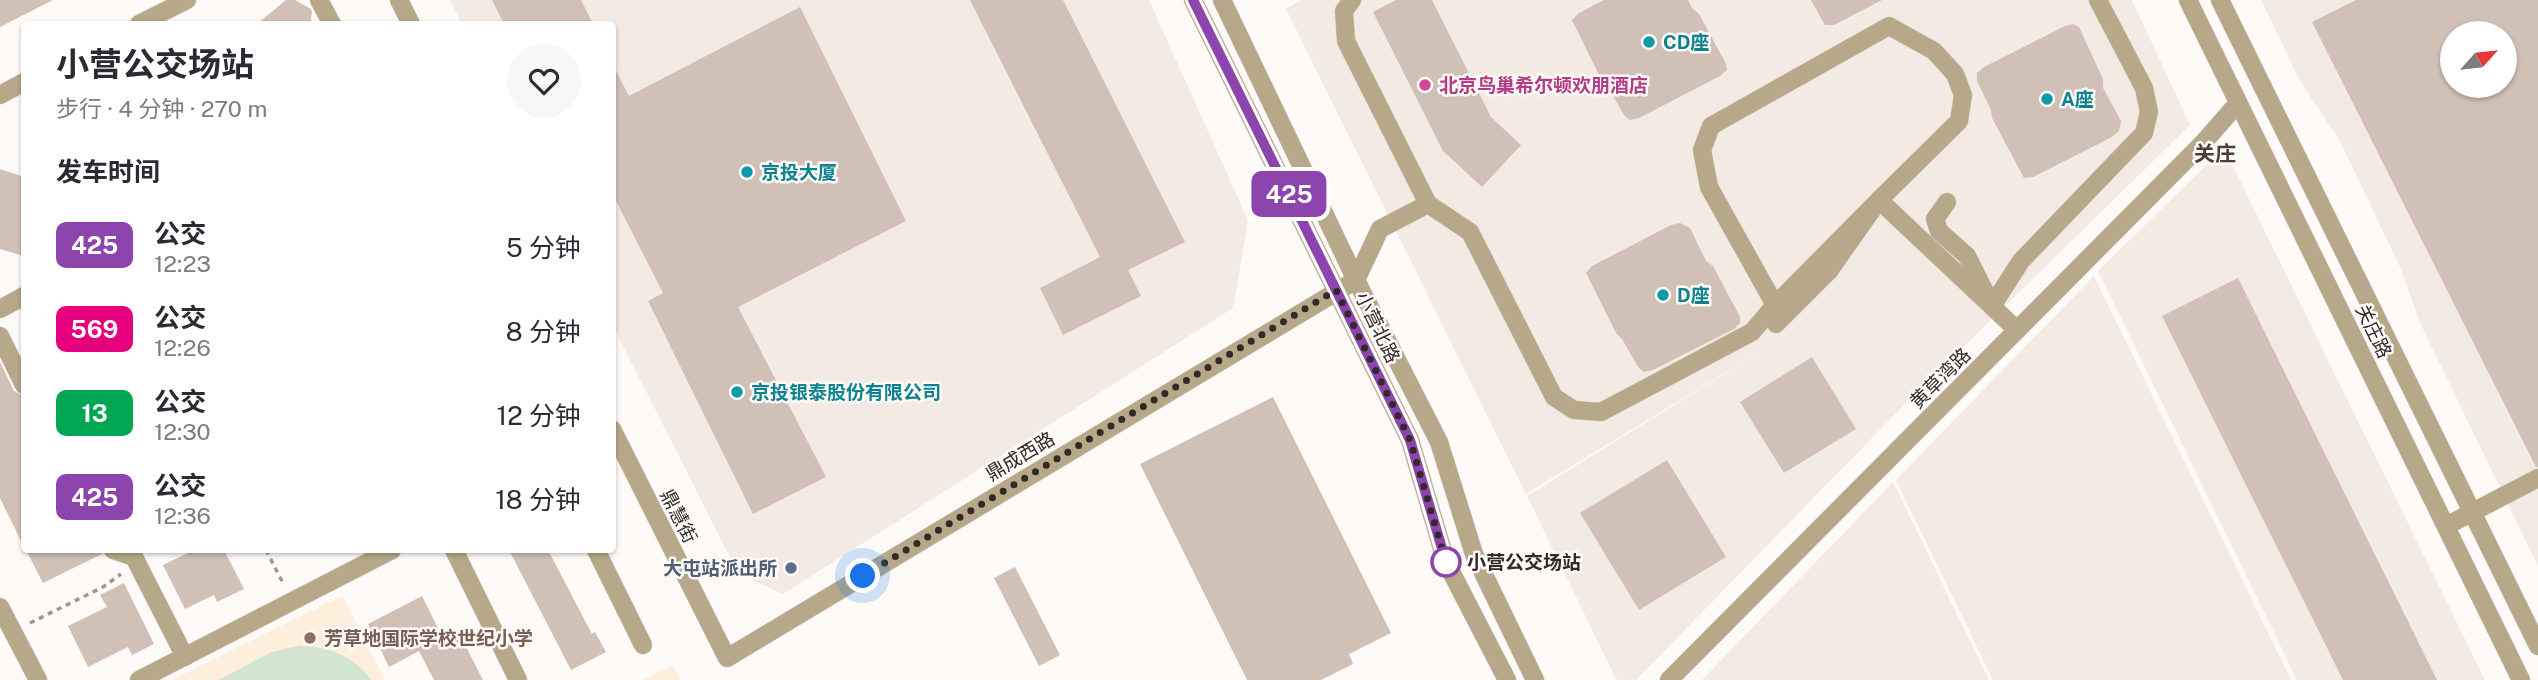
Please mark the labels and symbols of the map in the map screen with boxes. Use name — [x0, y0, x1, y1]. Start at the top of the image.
north arrow — [2440, 21, 2516, 98]
place label: CD座 — [1663, 31, 1709, 53]
marker: CD座 — [1641, 34, 1657, 50]
place label: 北京鸟巢希尔顿欢朋酒店 — [1439, 74, 1648, 96]
marker: 北京鸟巢希尔顿欢朋酒店 — [1417, 77, 1433, 93]
place label: A座 — [2061, 88, 2094, 110]
marker: A座 — [2039, 91, 2055, 107]
district label: 关庄 — [2194, 141, 2236, 166]
place label: 京投大厦 — [761, 161, 837, 183]
marker: 京投大厦 — [739, 164, 755, 180]
line badge: 425 — [1249, 171, 1329, 217]
place label: D座 — [1677, 284, 1710, 306]
marker: D座 — [1655, 287, 1671, 303]
street label: 小营北路 — [1351, 288, 1405, 366]
street label: 关庄路 — [2352, 301, 2396, 361]
street label: 黄草湾路 — [1905, 343, 1975, 413]
place label: 京投银泰股份有限公司 — [751, 381, 941, 403]
marker: 京投银泰股份有限公司 — [729, 384, 745, 400]
street label: 鼎成西路 — [982, 427, 1058, 485]
street label: 鼎慧街 — [656, 486, 702, 546]
marker: 小营公交场站 — [1431, 547, 1461, 577]
place label: 小营公交场站 — [1467, 551, 1581, 573]
place label: 大屯站派出所 — [663, 557, 777, 579]
your location — [845, 558, 880, 593]
marker: 大屯站派出所 — [783, 560, 799, 576]
place label: 芳草地国际学校世纪小学 — [324, 627, 533, 649]
marker: 芳草地国际学校世纪小学 — [302, 630, 318, 646]

